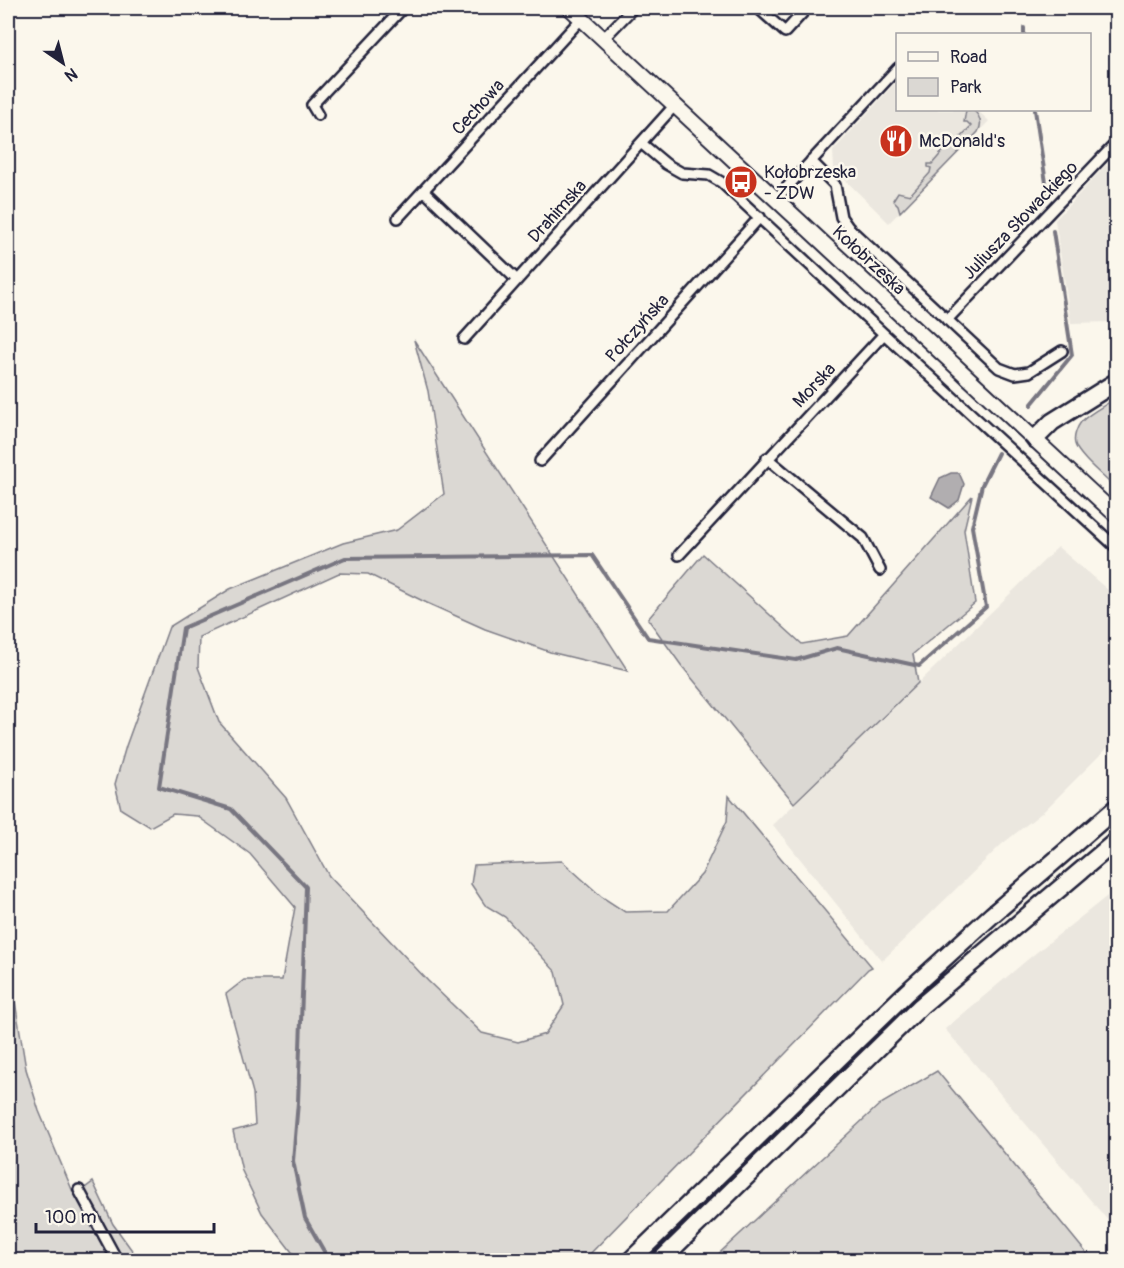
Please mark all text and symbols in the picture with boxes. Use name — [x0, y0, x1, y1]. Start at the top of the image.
north arrow — [33, 33, 93, 93]
legend — [896, 33, 1091, 111]
text: Road — [950, 46, 987, 69]
text: N — [61, 63, 81, 86]
street label: Cechowa — [447, 75, 510, 140]
text: Park — [950, 76, 982, 99]
restaurant icon: McDonald's — [878, 123, 914, 159]
place label: McDonald's — [919, 130, 1005, 153]
street label: Juliusza Słowackiego — [958, 156, 1083, 285]
place label: Kołobrzeska - ZDW — [764, 161, 856, 205]
bus stop icon: Kołobrzeska - ZDW — [723, 164, 759, 200]
street label: Drahimska — [523, 175, 592, 248]
street label: Kołobrzeska — [827, 221, 910, 300]
street label: Połczyńska — [601, 289, 674, 367]
street label: Morska — [788, 358, 841, 413]
scale bar — [36, 1196, 214, 1234]
text: 100 m — [45, 1206, 97, 1229]

